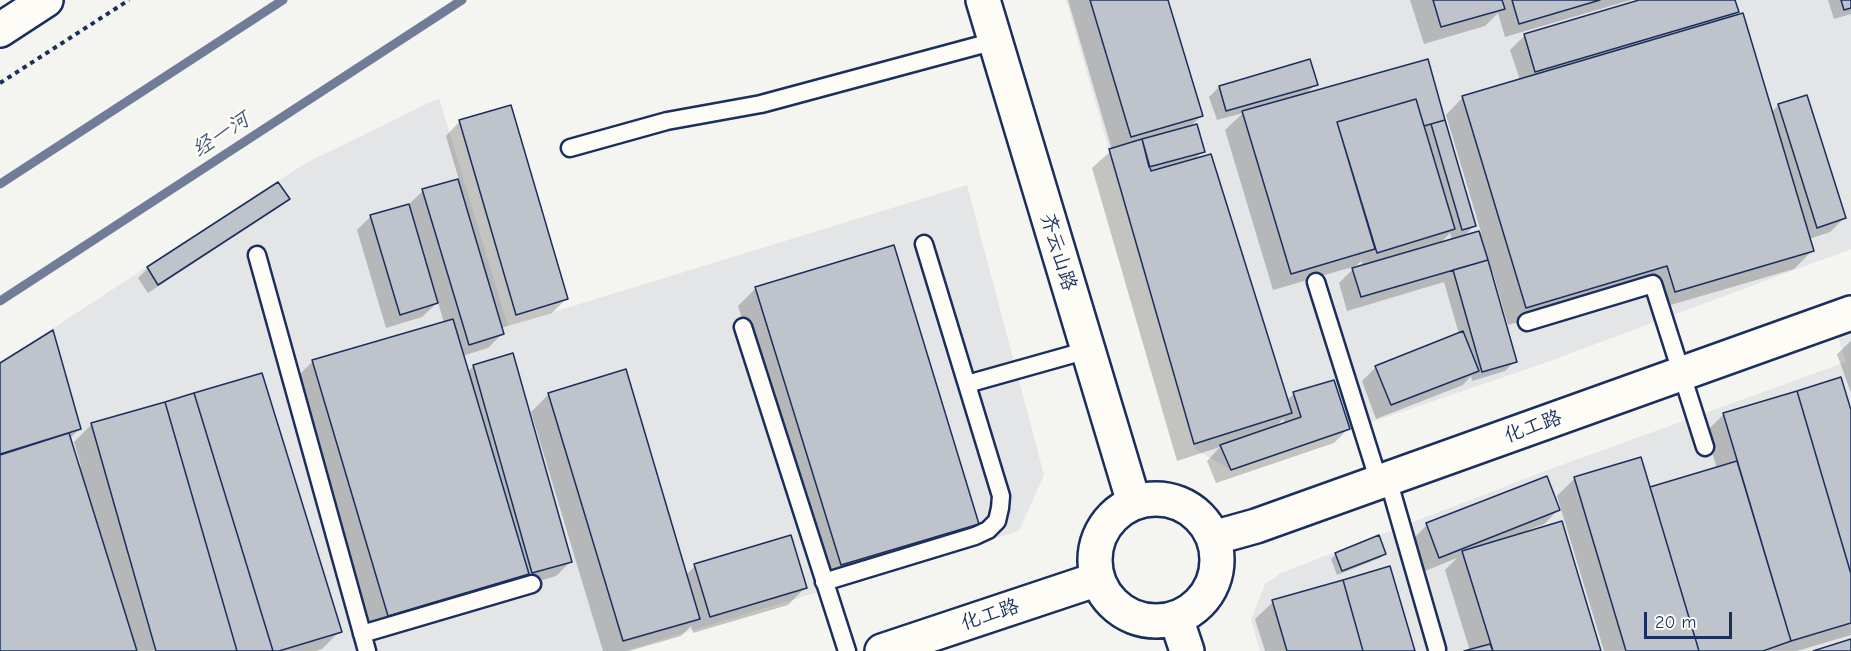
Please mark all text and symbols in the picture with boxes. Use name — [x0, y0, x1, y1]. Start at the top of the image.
water label: 经一河 — [188, 107, 254, 163]
street label: 齐云山路 — [1035, 210, 1081, 294]
street label: 化工路 — [1501, 405, 1565, 449]
street label: 化工路 — [958, 594, 1022, 636]
scale bar — [1647, 600, 1736, 638]
text: 20 m — [1655, 612, 1696, 633]

